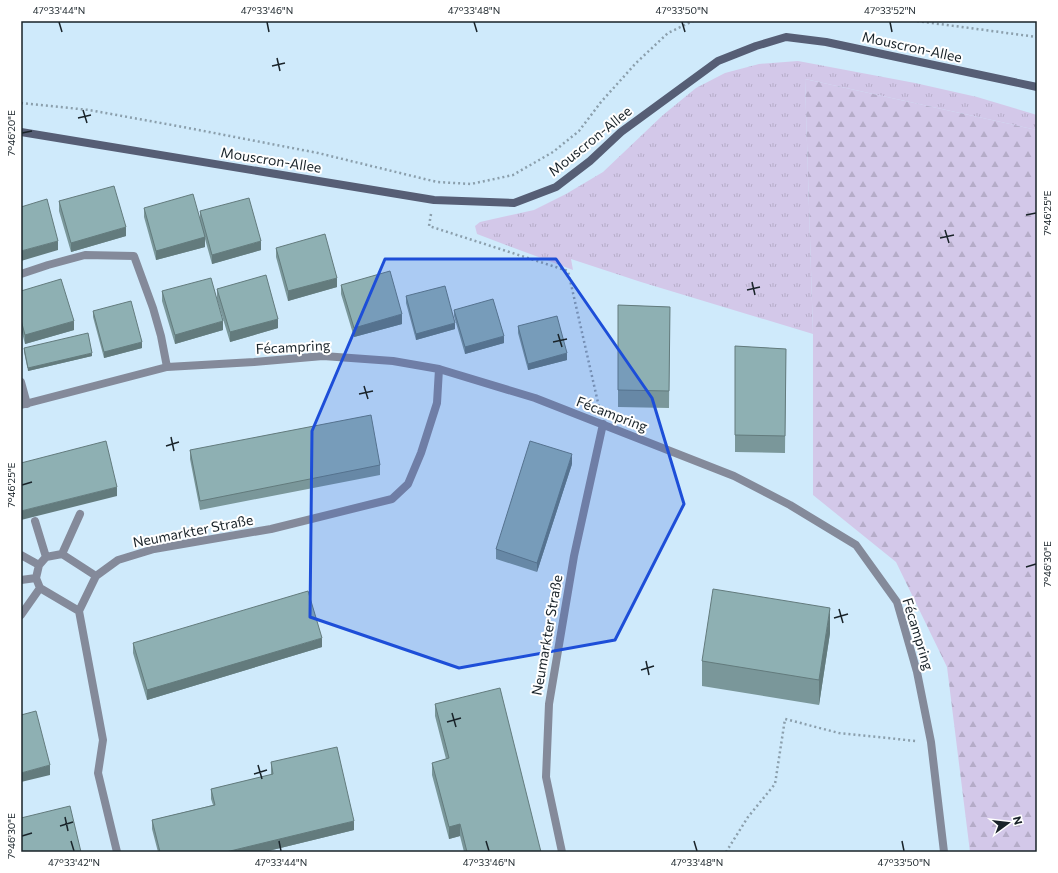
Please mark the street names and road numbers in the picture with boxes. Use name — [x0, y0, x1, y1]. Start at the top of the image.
street label: Mouscron-Allee — [861, 28, 964, 65]
street label: Mouscron-Allee — [545, 102, 635, 179]
street label: Mouscron-Allee — [219, 143, 323, 176]
street label: Fécampring — [255, 336, 331, 357]
street label: Fécampring — [574, 392, 650, 435]
street label: Neumarkter Straße — [131, 511, 255, 551]
street label: Neumarkter Straße — [528, 573, 565, 697]
street label: Fécampring — [899, 596, 938, 672]

